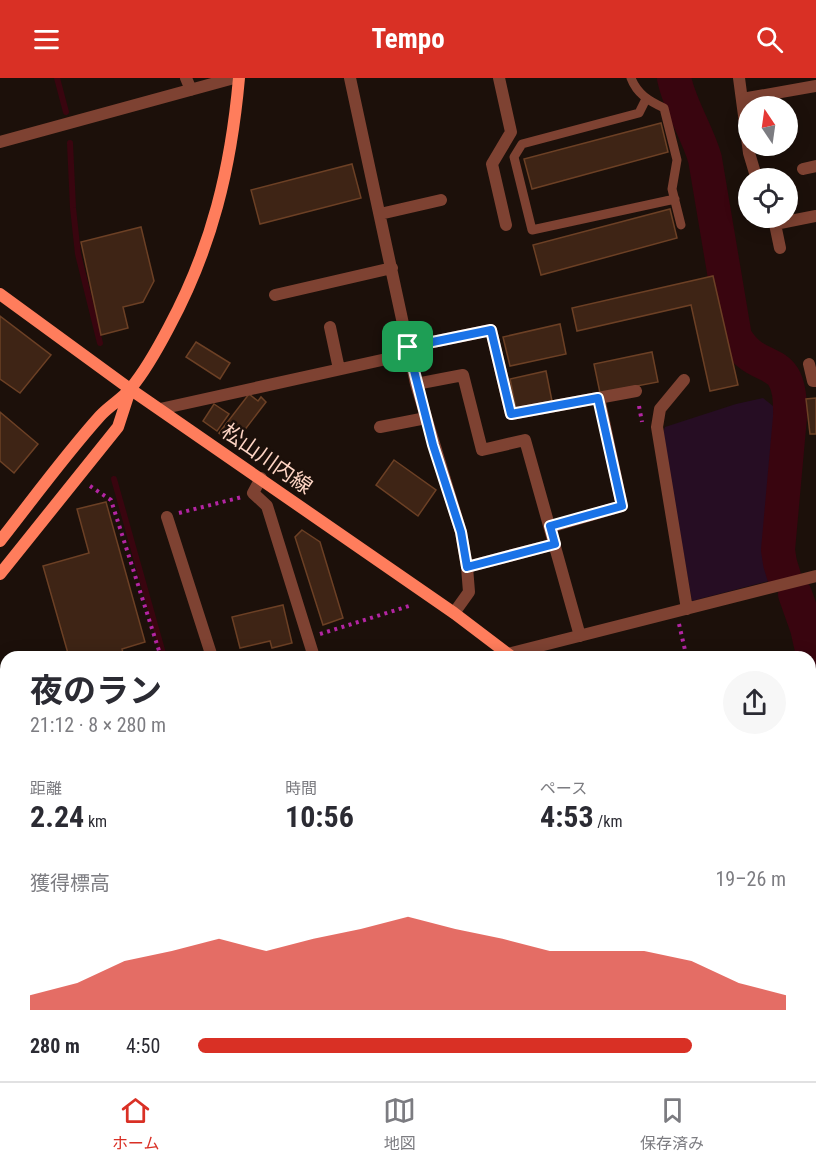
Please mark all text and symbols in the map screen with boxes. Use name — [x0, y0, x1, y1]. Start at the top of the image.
icon: menu — [30, 23, 63, 56]
text: Tempo — [371, 23, 445, 55]
icon: search — [753, 23, 786, 56]
north arrow — [738, 96, 798, 156]
map controls — [738, 96, 798, 228]
button: locate — [738, 168, 798, 228]
pin — [382, 321, 433, 372]
icon: arrive — [391, 330, 424, 363]
street label: 松山川内線 — [217, 419, 317, 499]
text: 夜のラン — [30, 671, 162, 710]
button: share — [723, 671, 786, 734]
text: 21:12 · 8 × 280 m — [30, 713, 166, 737]
text: 距離 — [30, 779, 62, 798]
text: 時間 — [285, 779, 317, 798]
text: ペース — [540, 779, 587, 798]
text: 2.24 — [30, 799, 84, 834]
text: 10:56 — [285, 799, 354, 834]
text: 4:53 — [540, 799, 594, 834]
text: km — [84, 812, 107, 831]
text: /km — [594, 812, 623, 831]
text: 19–26 m — [715, 867, 786, 891]
text: 獲得標高 — [30, 871, 110, 895]
text: 280 m — [30, 1034, 80, 1058]
text: 4:50 — [126, 1034, 160, 1058]
tab: ホーム — [112, 1094, 159, 1154]
tab: 地図 — [383, 1094, 416, 1154]
tab: 保存済み — [640, 1094, 704, 1154]

